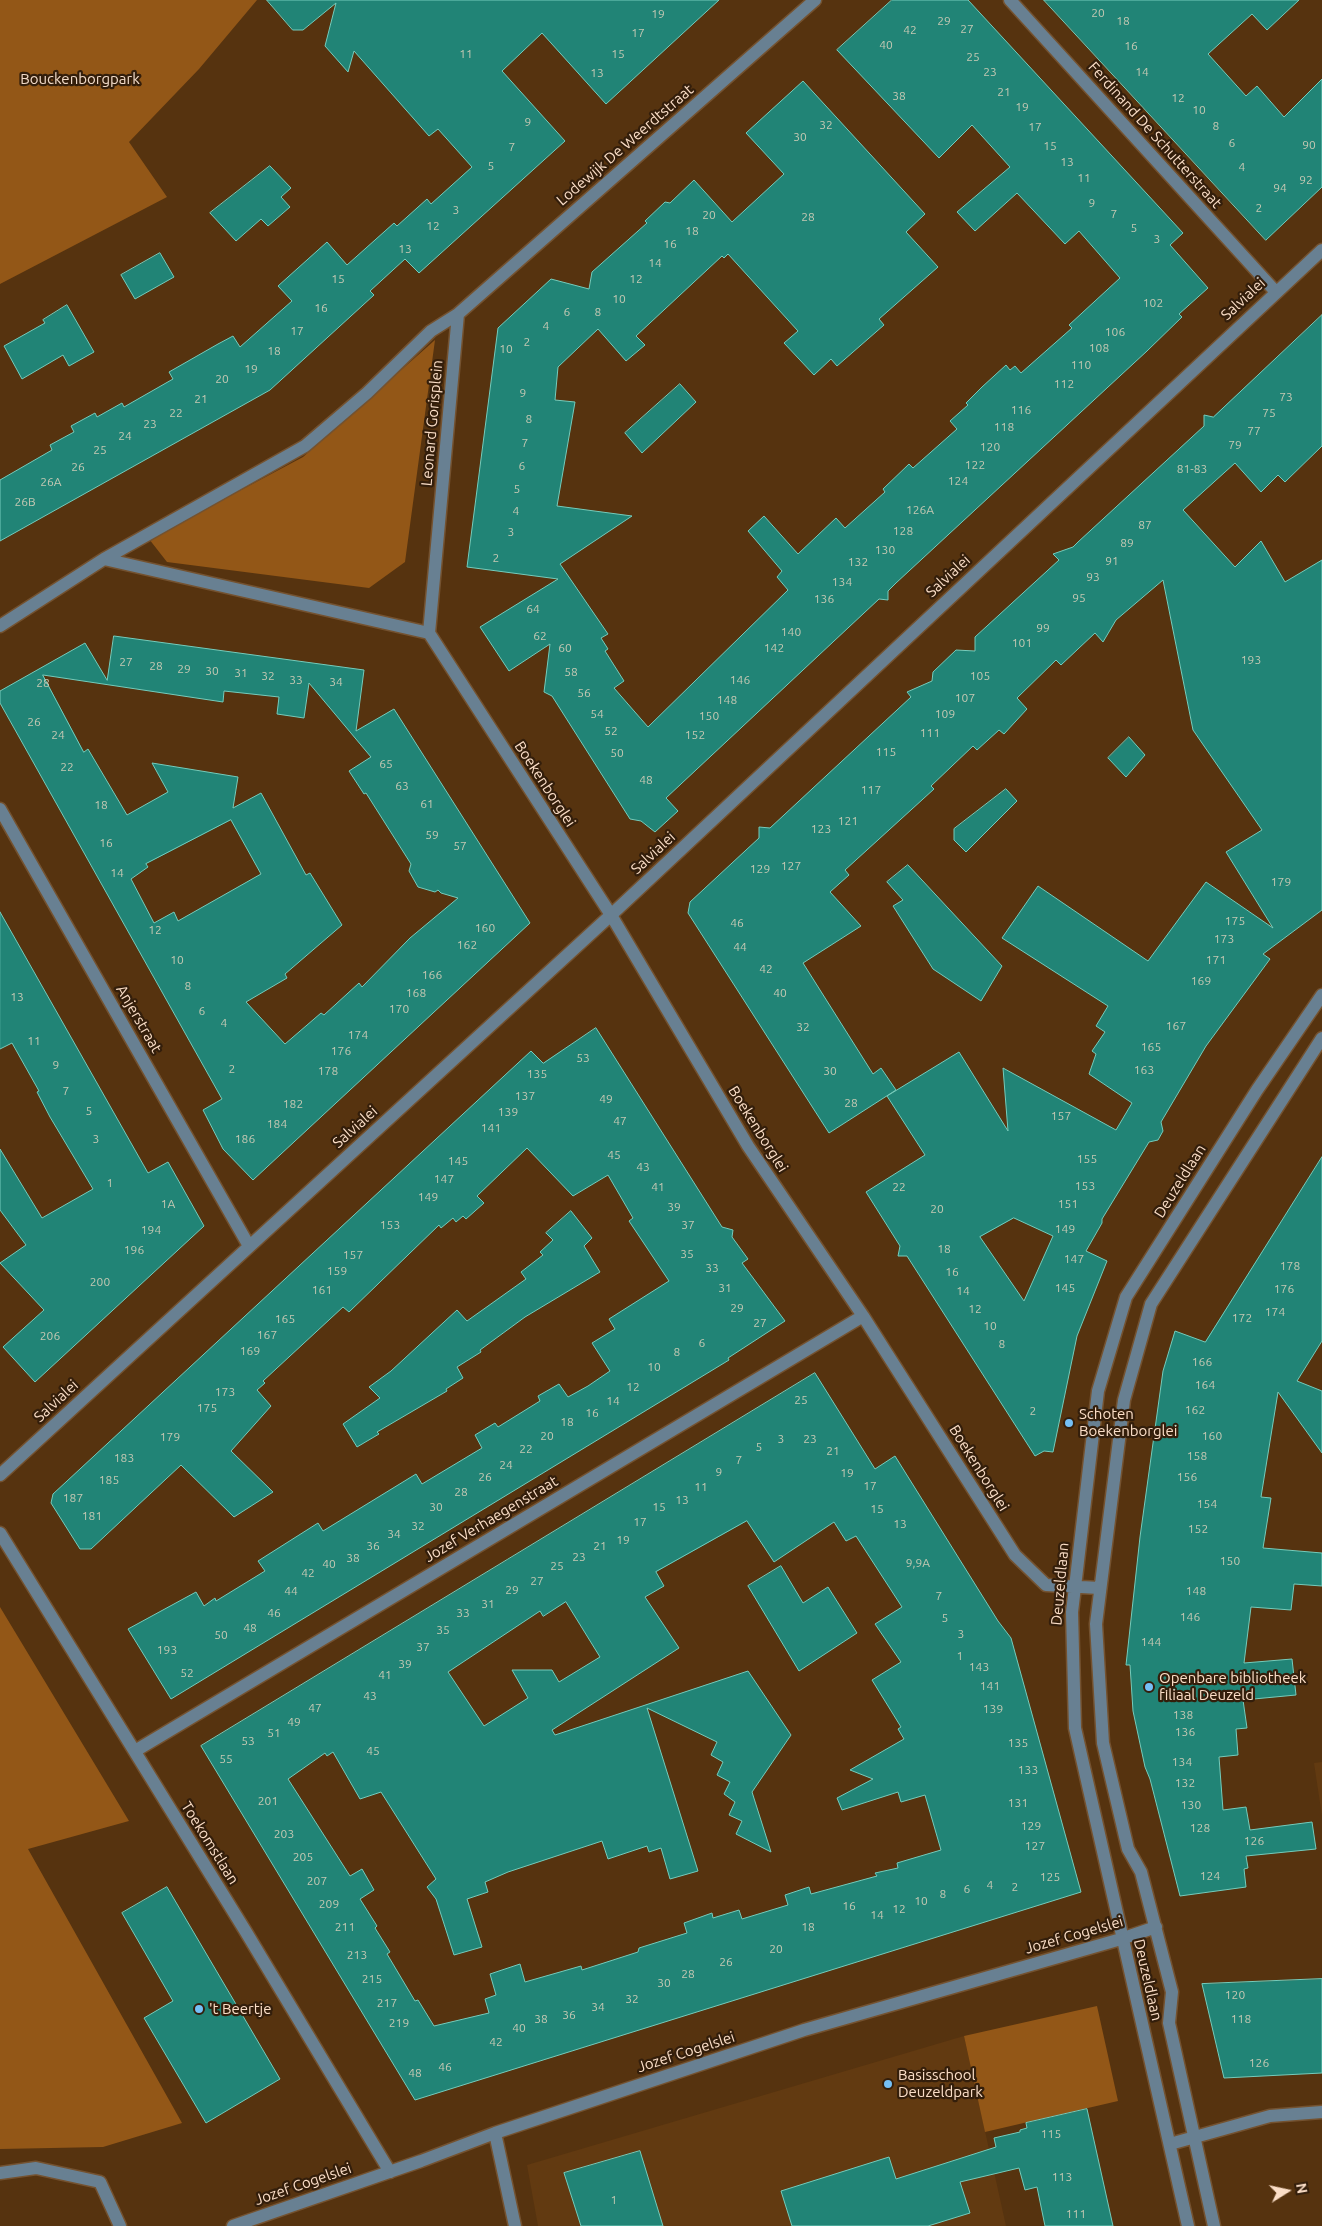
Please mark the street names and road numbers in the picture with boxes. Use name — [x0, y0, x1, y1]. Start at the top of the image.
street label: Ferdinand De Schutterstraat — [1085, 58, 1225, 212]
street label: Lodewijk De Weerdtstraat — [553, 81, 697, 209]
street label: Salvialei — [1217, 274, 1269, 324]
street label: Leonard Gorisplein — [418, 359, 446, 487]
street label: Salvialei — [922, 551, 974, 601]
street label: Boekenborglei — [511, 738, 579, 830]
street label: Salvialei — [627, 828, 679, 878]
street label: Anjerstraat — [112, 982, 166, 1056]
street label: Boekenborglei — [724, 1082, 792, 1176]
street label: Salvialei — [329, 1102, 381, 1152]
street label: Deuzeldlaan — [1150, 1141, 1210, 1221]
street label: Salvialei — [30, 1376, 82, 1426]
street label: Boekenborglei — [945, 1421, 1013, 1515]
street label: Jozef Verhaegenstraat — [421, 1472, 561, 1566]
street label: Deuzeldlaan — [1047, 1542, 1073, 1626]
street label: Toekomstlaan — [177, 1798, 243, 1888]
street label: Jozef Cogelslei — [1023, 1912, 1125, 1958]
street label: Deuzeldlaan — [1130, 1937, 1166, 2023]
street label: Jozef Cogelslei — [635, 2028, 737, 2076]
street label: Jozef Cogelslei — [252, 2159, 354, 2209]

